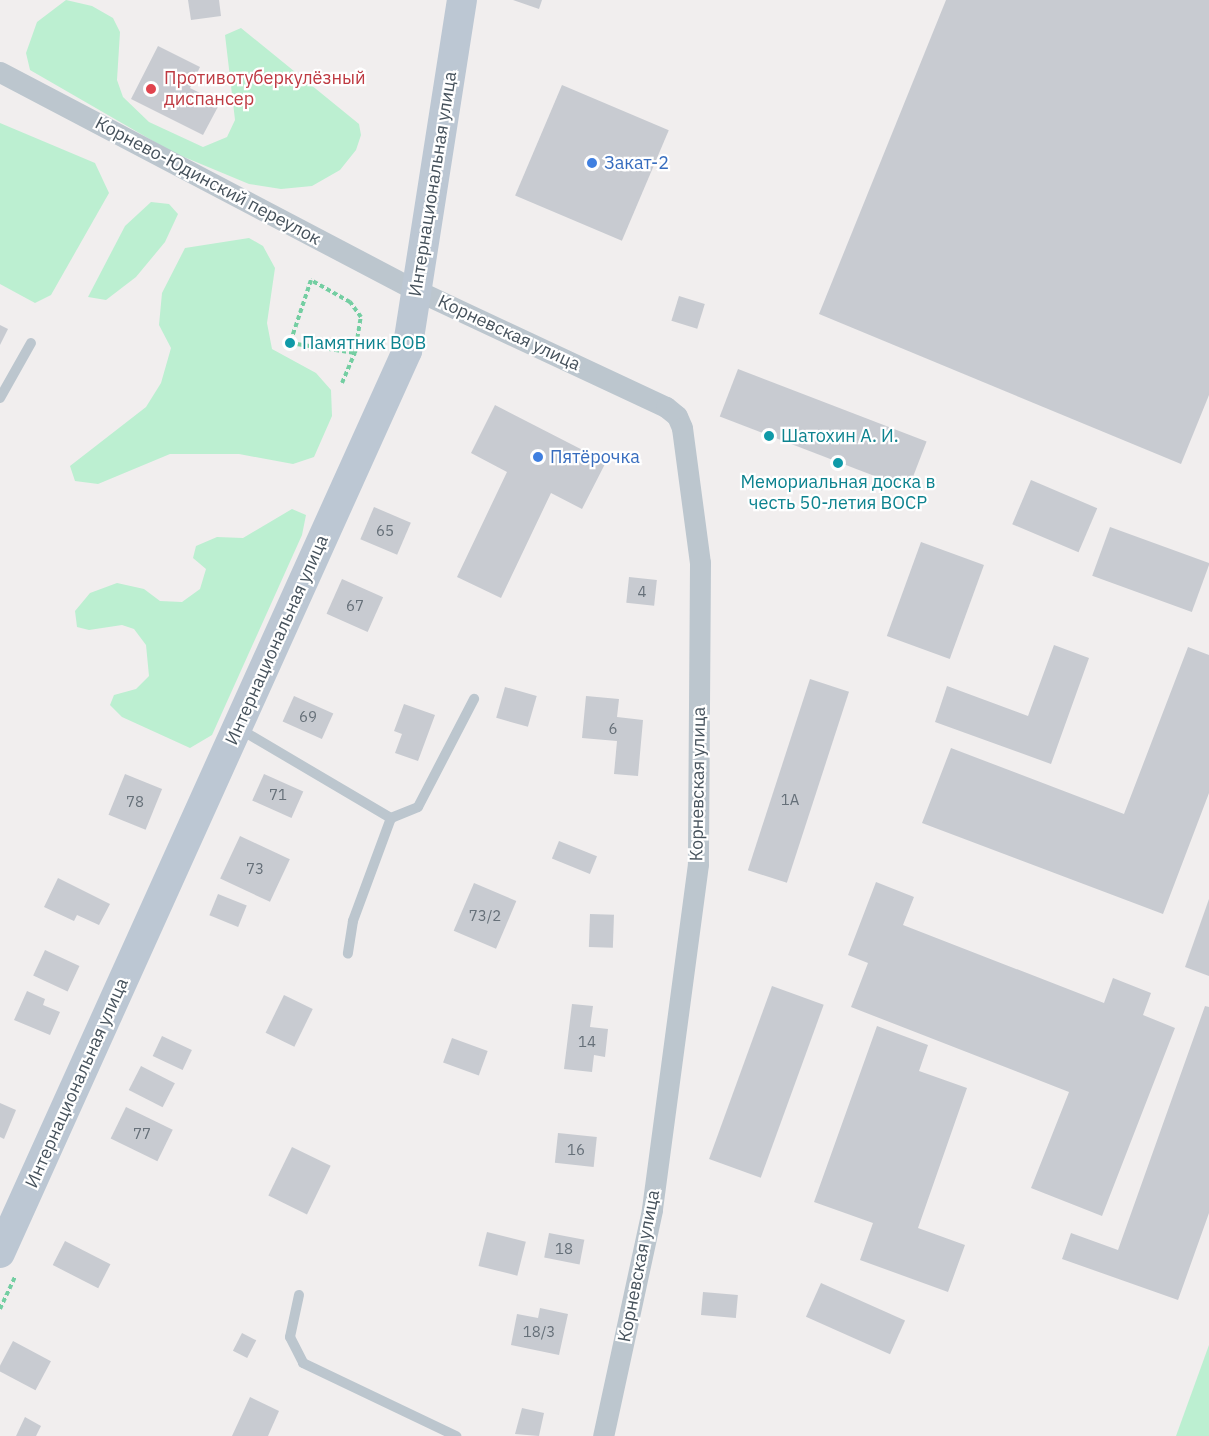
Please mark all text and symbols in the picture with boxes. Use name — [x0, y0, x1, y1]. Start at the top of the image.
place label: Противотуберкулёзный диспансер — [164, 68, 366, 110]
street label: Интернациональная улица — [405, 70, 461, 298]
marker: Противотуберкулёзный диспансер — [142, 80, 160, 98]
street label: Корнево-Юдинский переулок — [91, 112, 325, 250]
place label: Закат-2 — [604, 152, 669, 174]
marker: Закат-2 — [585, 156, 599, 170]
street label: Корневская улица — [434, 291, 584, 375]
place label: Памятник ВОВ — [302, 332, 426, 354]
marker: Памятник ВОВ — [283, 336, 297, 350]
place label: Шатохин А. И. — [781, 425, 899, 447]
marker: Шатохин А. И. — [762, 429, 776, 443]
place label: Пятёрочка — [550, 446, 640, 468]
marker: Пятёрочка — [531, 450, 545, 464]
marker: Мемориальная доска в честь 50-летия ВОСР — [831, 456, 845, 470]
place label: Мемориальная доска в честь 50-летия ВОСР — [740, 472, 936, 514]
house number: 65 — [376, 522, 394, 540]
street label: Интернациональная улица — [221, 532, 333, 748]
house number: 4 — [638, 583, 646, 601]
house number: 67 — [346, 597, 364, 615]
street label: Корневская улица — [686, 707, 710, 861]
house number: 69 — [299, 708, 317, 726]
house number: 6 — [609, 720, 617, 738]
house number: 71 — [269, 786, 287, 804]
house number: 1А — [781, 791, 799, 809]
house number: 78 — [126, 793, 144, 811]
house number: 73 — [246, 860, 264, 878]
house number: 73/2 — [469, 907, 501, 925]
street label: Интернациональная улица — [21, 975, 133, 1191]
house number: 14 — [578, 1033, 596, 1051]
house number: 77 — [133, 1125, 151, 1143]
house number: 16 — [567, 1141, 585, 1159]
street label: Корневская улица — [614, 1188, 664, 1344]
house number: 18 — [555, 1240, 573, 1258]
house number: 18/3 — [523, 1323, 555, 1341]

